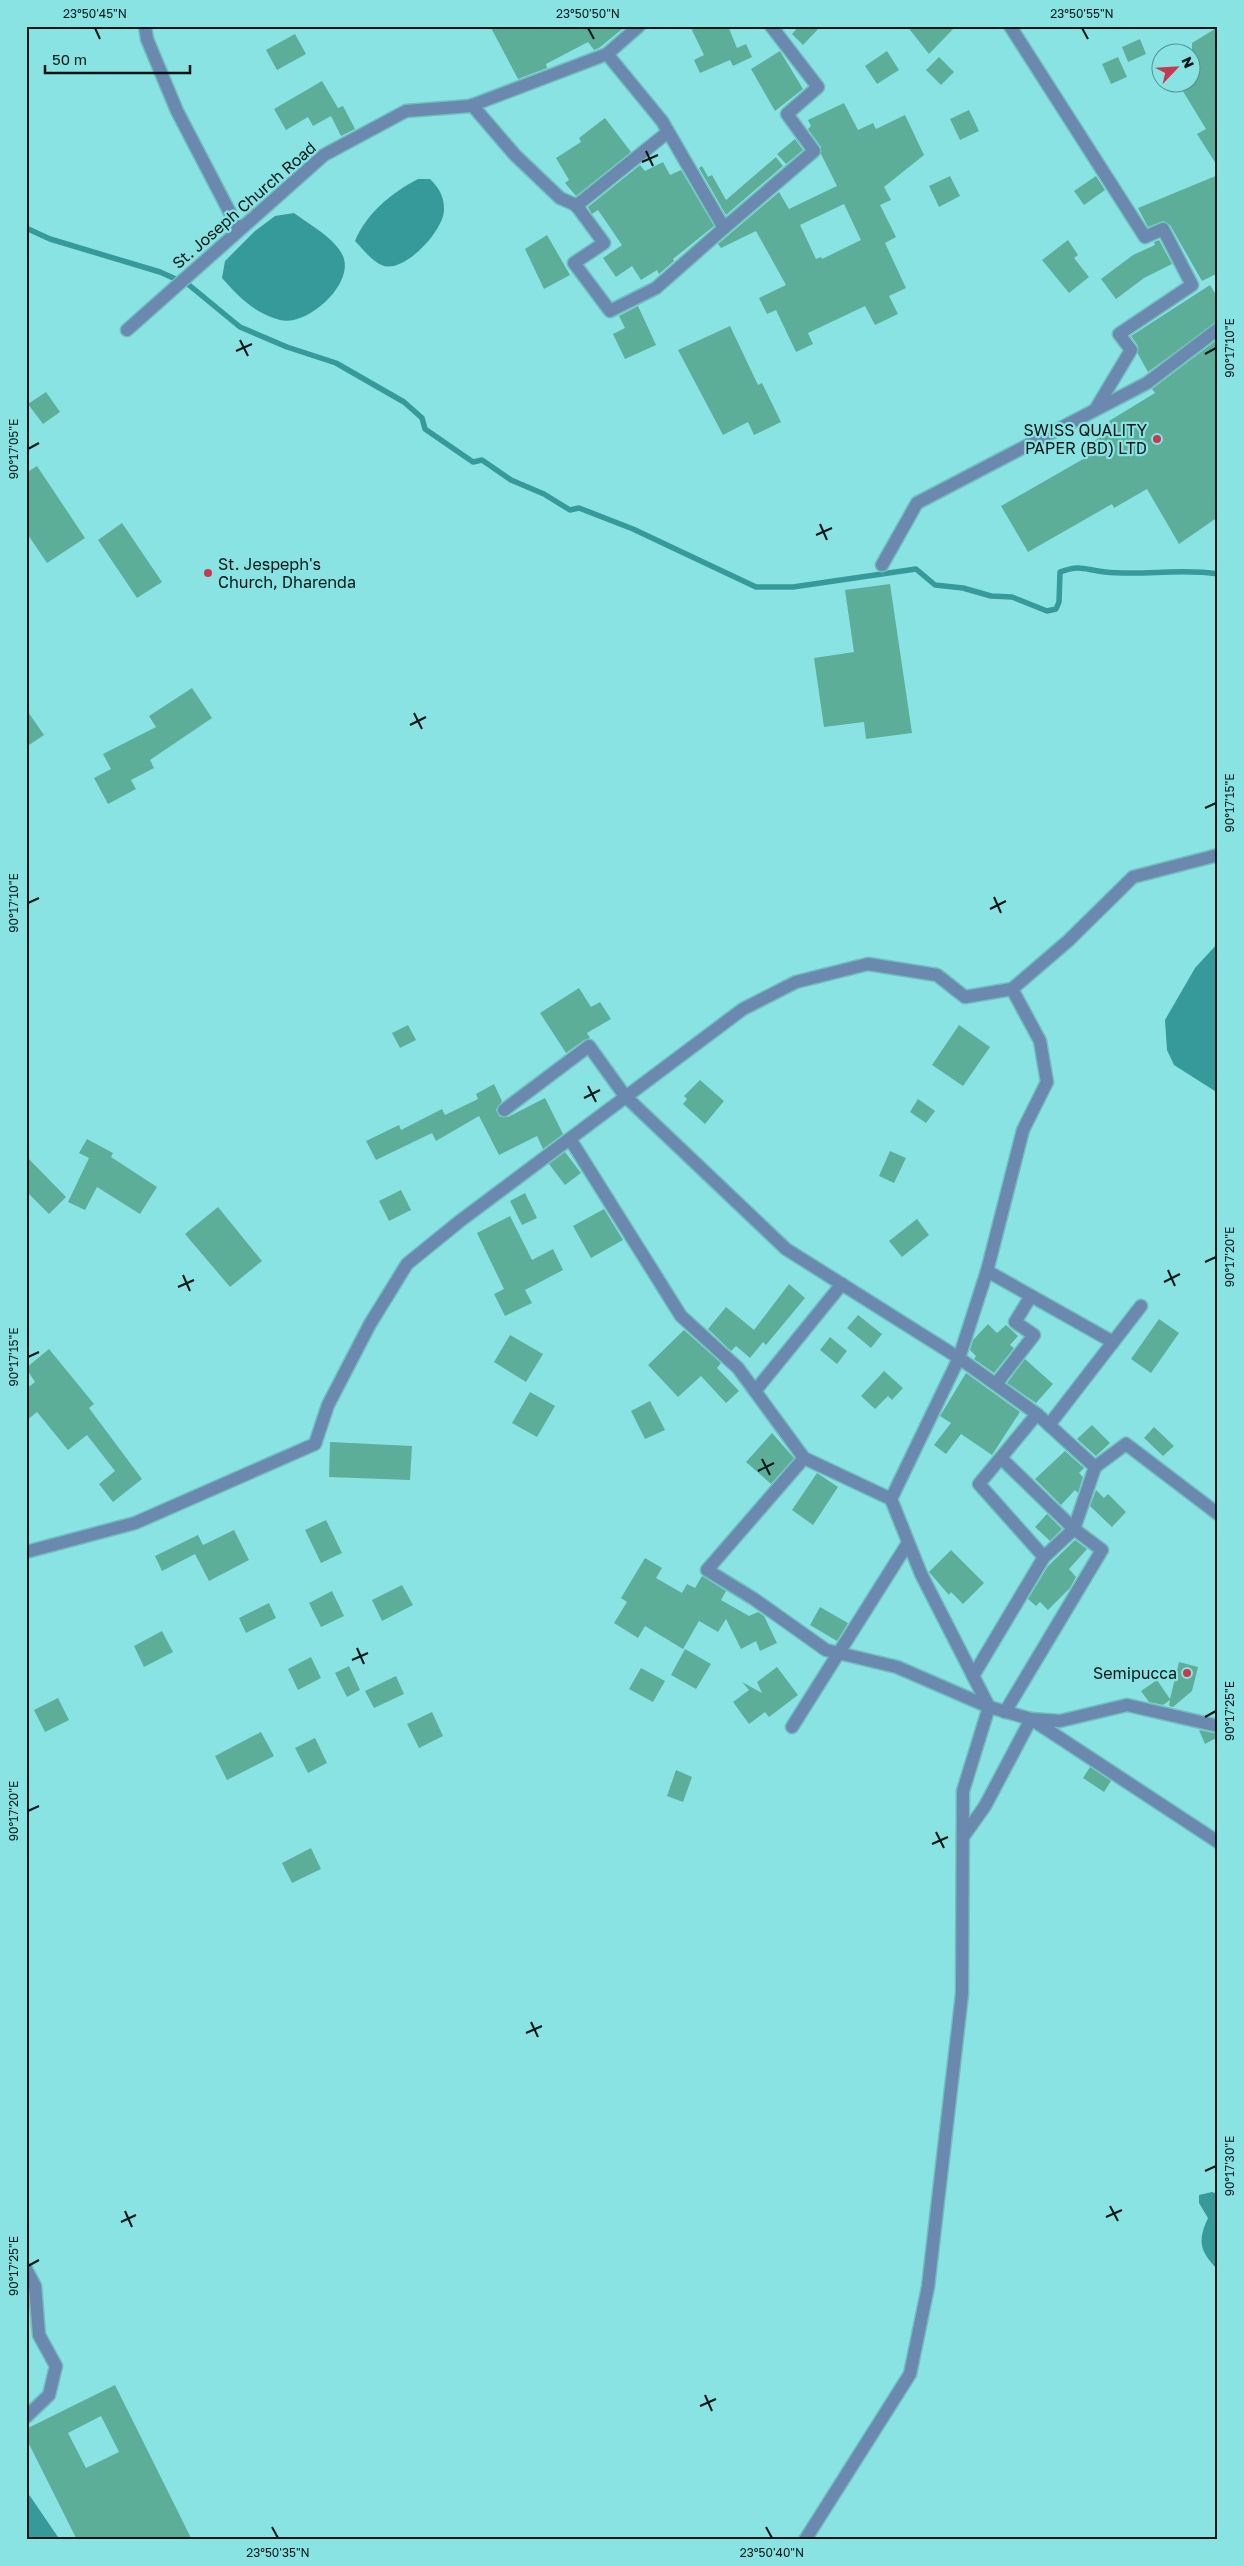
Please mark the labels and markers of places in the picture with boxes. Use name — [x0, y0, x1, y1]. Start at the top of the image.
place label: SWISS QUALITY PAPER (BD) LTD — [1024, 420, 1148, 458]
marker: SWISS QUALITY PAPER (BD) LTD — [1151, 433, 1163, 445]
place label: St. Jespeph's Church, Dharenda — [218, 554, 356, 592]
marker: St. Jespeph's Church, Dharenda — [202, 567, 214, 579]
place label: Semipucca — [1093, 1663, 1177, 1683]
marker: Semipucca — [1181, 1667, 1193, 1679]

